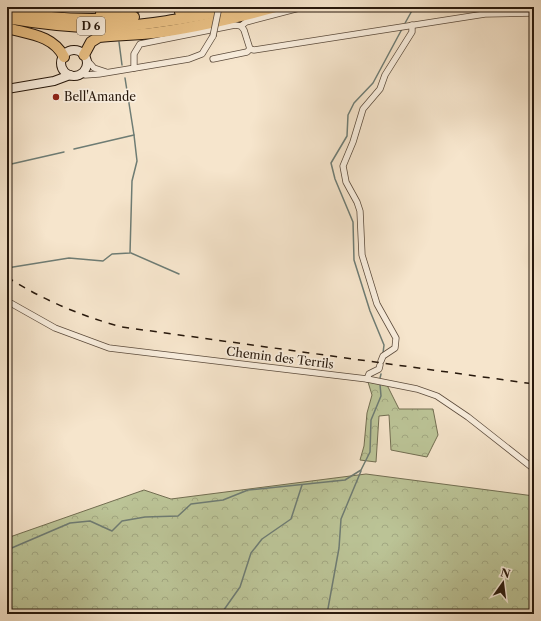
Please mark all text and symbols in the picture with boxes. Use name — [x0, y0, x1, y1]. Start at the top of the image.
road number: D 6 — [77, 17, 105, 35]
place label: Bell'Amande — [64, 89, 136, 104]
marker: Bell'Amande — [51, 92, 61, 102]
street label: Chemin des Terrils — [225, 343, 335, 372]
north arrow — [483, 563, 523, 603]
text: N — [499, 565, 512, 581]

